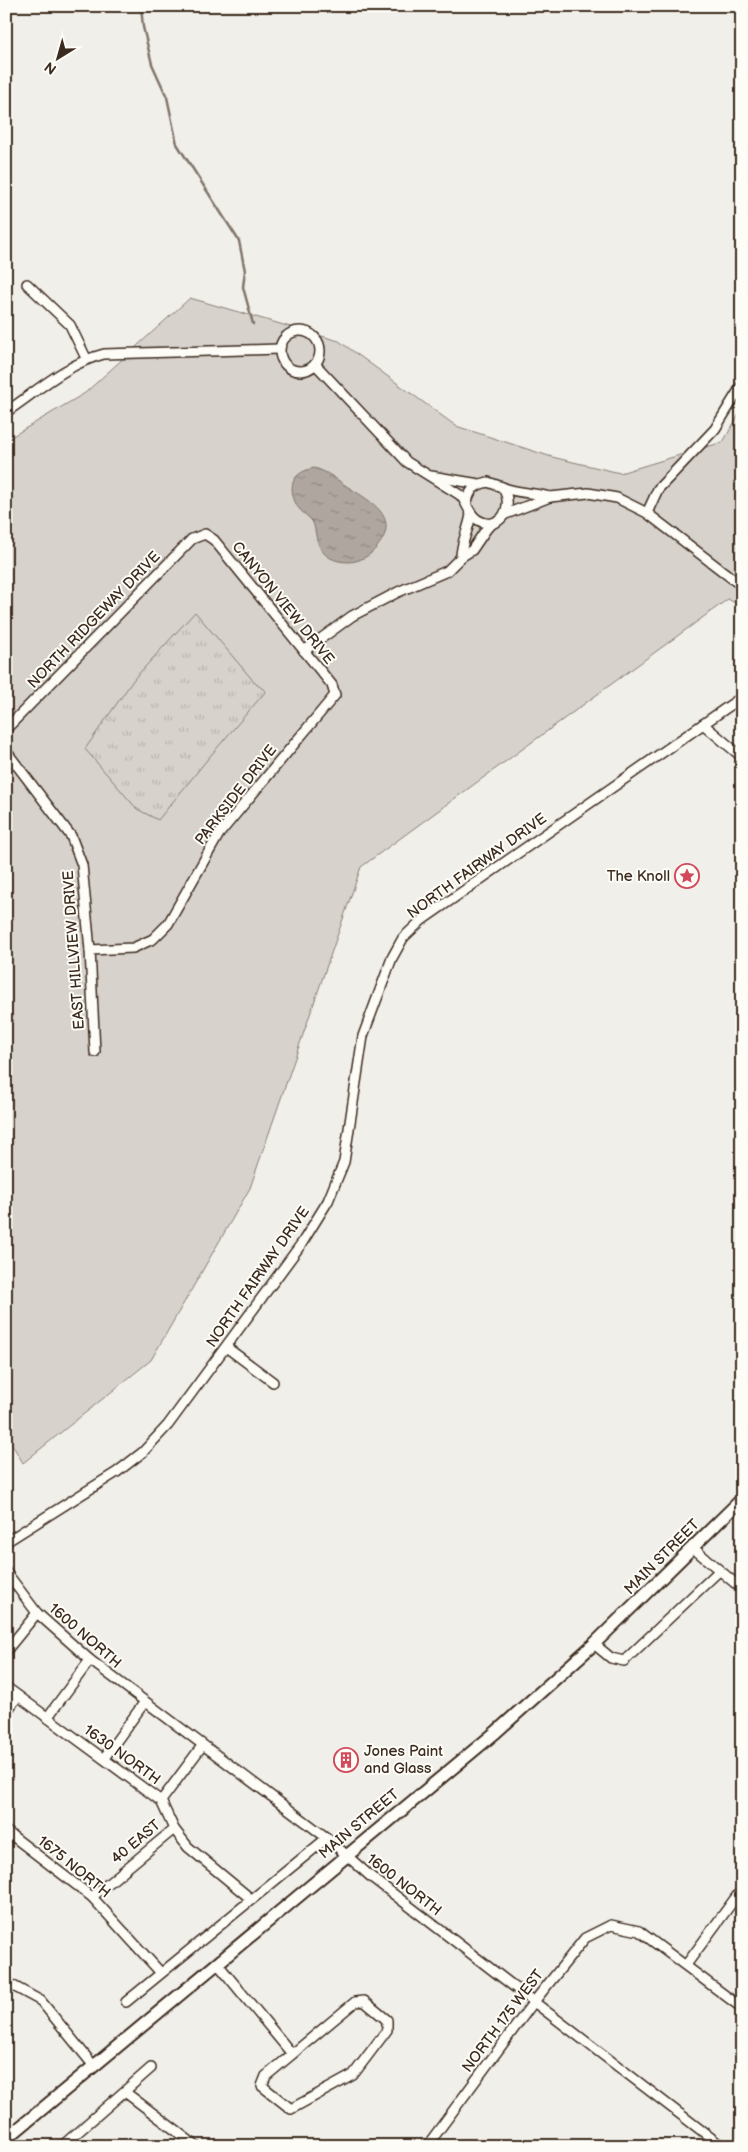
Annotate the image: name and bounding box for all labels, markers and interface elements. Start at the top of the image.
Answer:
north arrow [32,32,82,82]
text: N [41,58,60,78]
street label: CANYON VIEW DRIVE [228,538,338,668]
street label: NORTH RIDGEWAY DRIVE [24,547,165,692]
street label: PARKSIDE DRIVE [191,741,281,849]
street label: NORTH FAIRWAY DRIVE [404,809,550,923]
place icon: The Knoll [674,863,700,889]
place label: The Knoll [607,867,670,886]
street label: EAST HILLVIEW DRIVE [59,870,89,1030]
street label: NORTH FAIRWAY DRIVE [202,1203,314,1351]
street label: MAIN STREET [620,1515,704,1599]
street label: 1600 NORTH [45,1599,125,1673]
street label: 1630 NORTH [80,1721,164,1789]
place label: Jones Paint and Glass [364,1742,443,1778]
building icon: Jones Paint and Glass [333,1747,359,1773]
street label: MAIN STREET [315,1785,403,1863]
street label: 40 EAST [107,1816,165,1868]
street label: 1675 NORTH [34,1832,114,1902]
street label: 1600 NORTH [363,1850,445,1920]
street label: NORTH 175 WEST [458,1966,548,2076]

